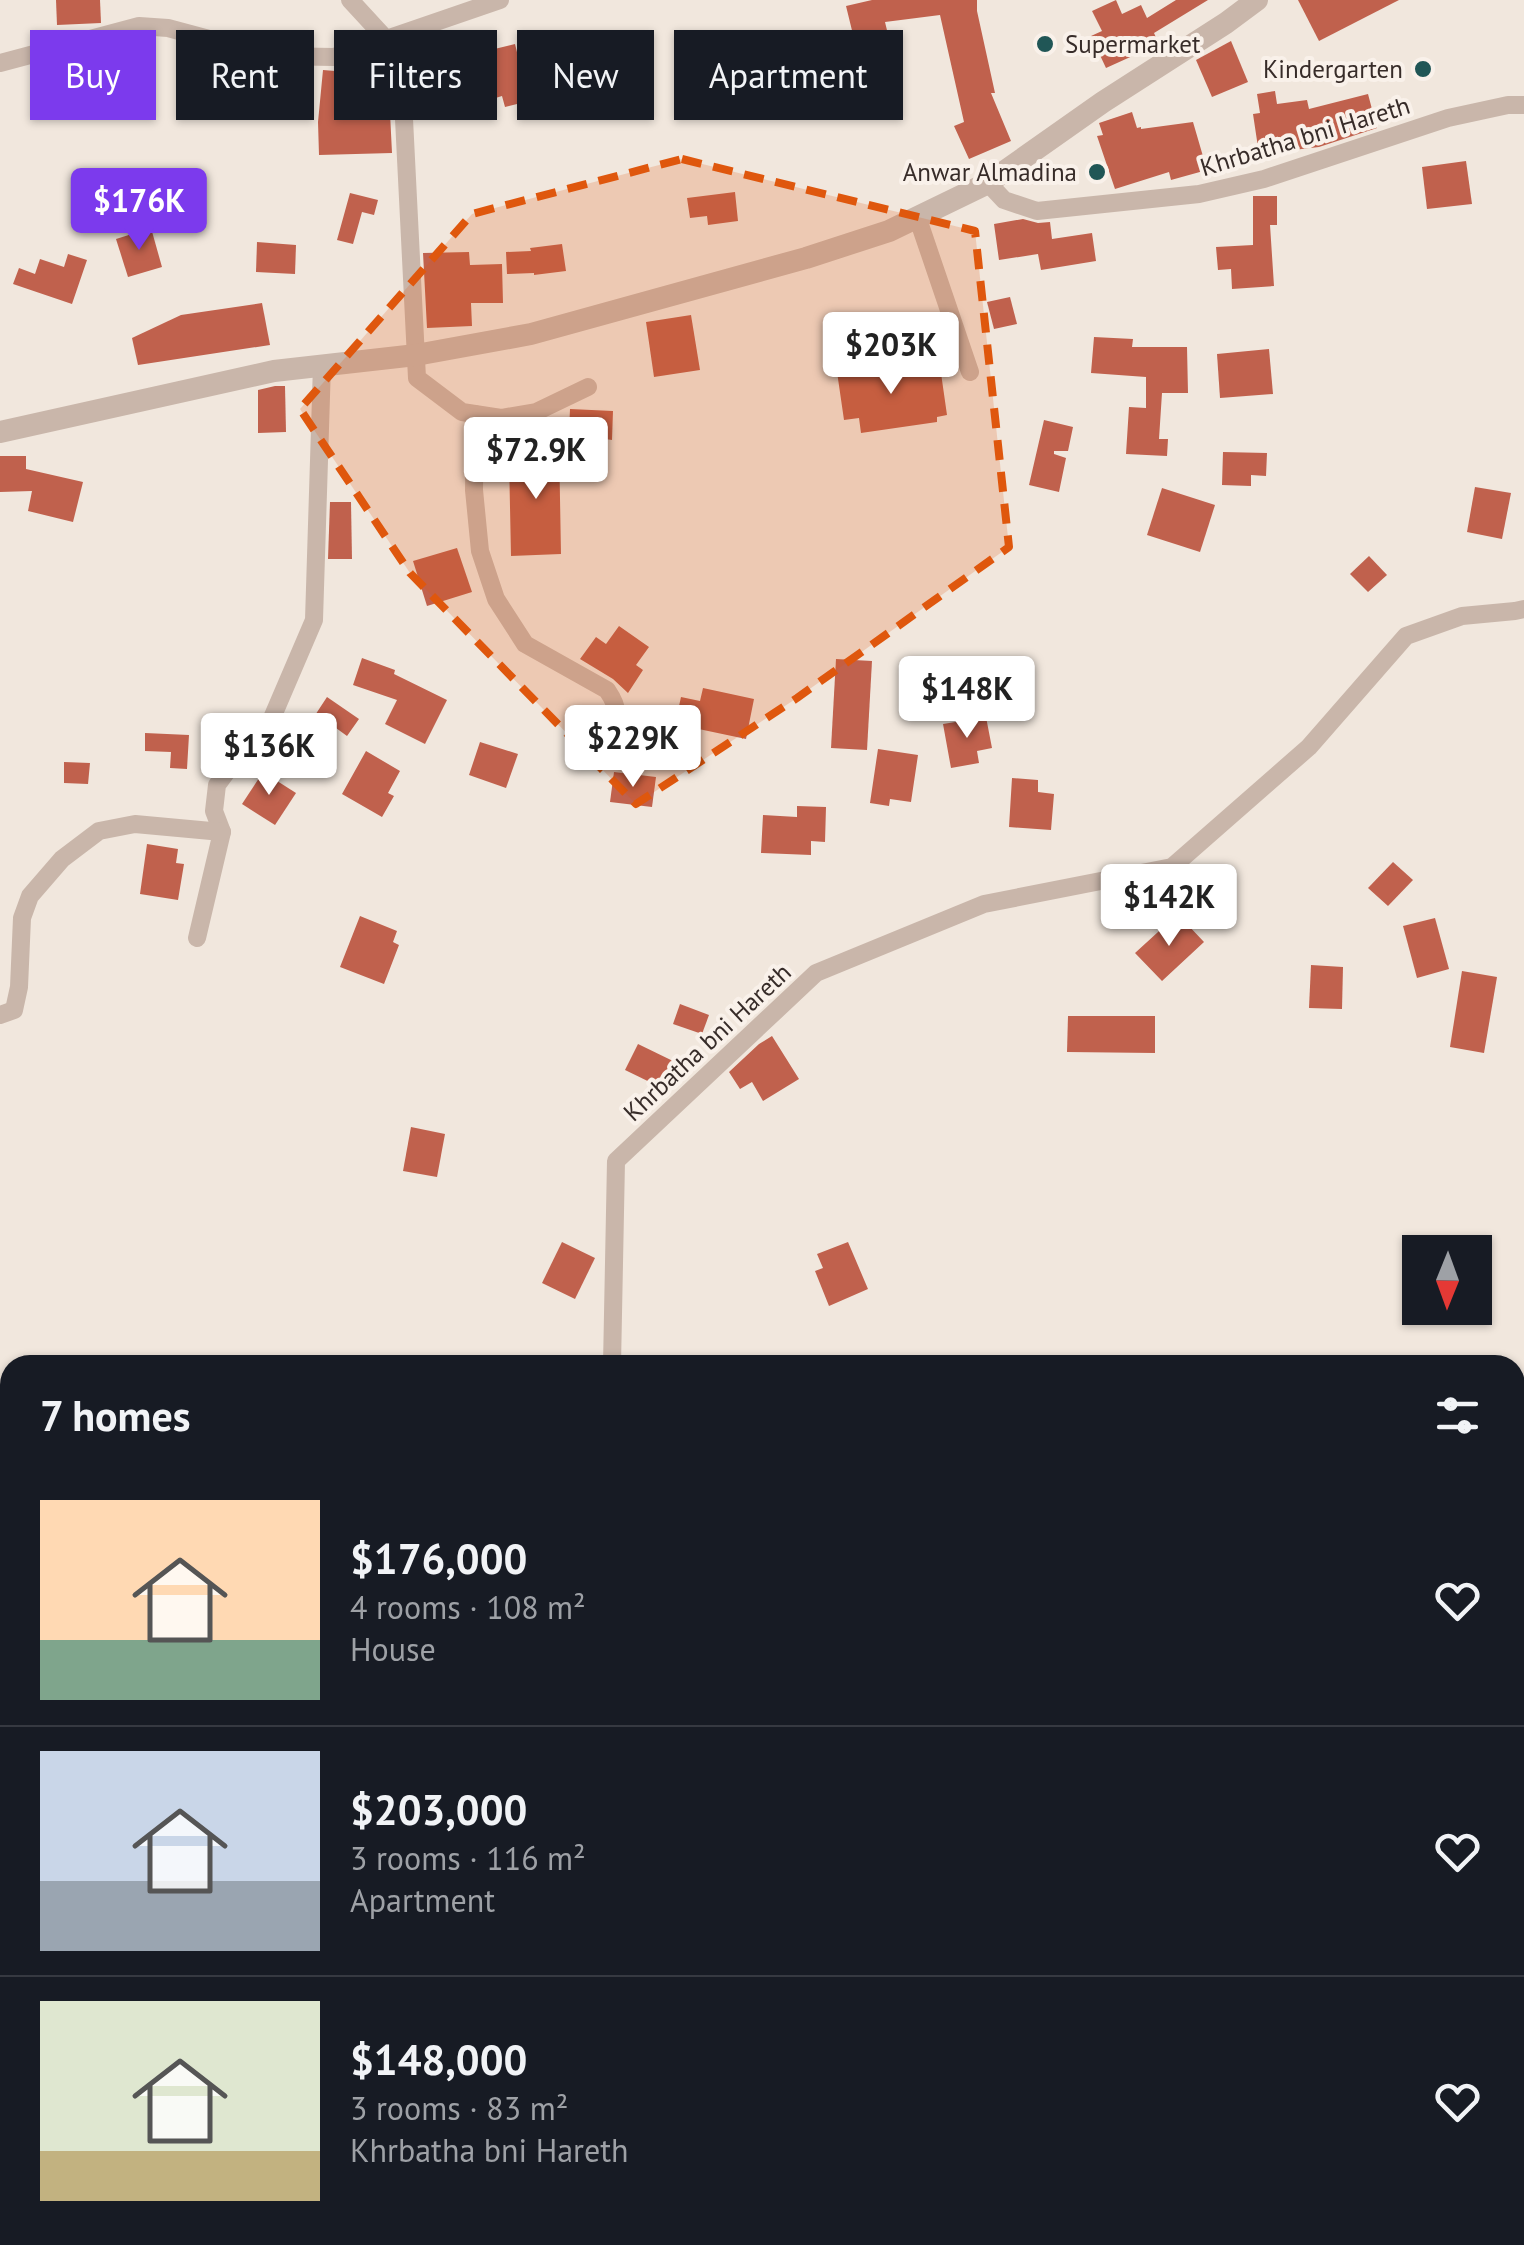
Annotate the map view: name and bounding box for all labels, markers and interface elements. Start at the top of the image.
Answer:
place label: Supermarket [1065,28,1201,60]
chip: Buy [30,30,156,120]
chip: Rent [176,30,314,120]
chip: Filters [334,30,497,120]
chip: New [517,30,654,120]
chip: Apartment [674,30,903,120]
marker: Supermarket [1034,33,1056,55]
place label: Kindergarten [1263,53,1403,85]
marker: Kindergarten [1412,58,1434,80]
street label: Khrbatha bni Hareth [1196,89,1414,183]
place label: Anwar Almadina [903,156,1077,188]
marker: Anwar Almadina [1086,161,1108,183]
pin: $176K [69,168,209,253]
text: $176K [93,179,185,221]
pin: $203K [821,312,961,397]
text: $203K [845,323,937,365]
pin: $72.9K [455,417,617,502]
text: $72.9K [486,428,586,470]
pin: $148K [897,656,1037,741]
text: $148K [921,667,1013,709]
pin: $229K [563,705,703,790]
pin: $136K [199,713,339,798]
text: $229K [587,716,679,758]
text: $136K [223,724,315,766]
pin: $142K [1099,864,1239,949]
text: $142K [1123,875,1215,917]
street label: Khrbatha bni Hareth [616,956,798,1128]
north arrow [1402,1235,1492,1325]
map controls [1402,1235,1492,1325]
text: 7 homes [40,1388,191,1443]
icon: filters [1430,1388,1485,1443]
text: $176,000 [350,1531,527,1586]
icon: home [120,1540,240,1660]
icon: heart [1430,1573,1485,1628]
text: 4 rooms · 108 m² [350,1586,586,1628]
text: House [350,1628,436,1670]
text: $203,000 [350,1782,527,1837]
icon: home [120,1791,240,1911]
icon: heart [1430,1824,1485,1879]
text: 3 rooms · 116 m² [350,1837,586,1879]
text: Apartment [350,1879,495,1921]
text: $148,000 [350,2032,527,2087]
icon: home [120,2041,240,2161]
icon: heart [1430,2074,1485,2129]
text: 3 rooms · 83 m² [350,2087,568,2129]
text: Khrbatha bni Hareth [350,2129,629,2171]

